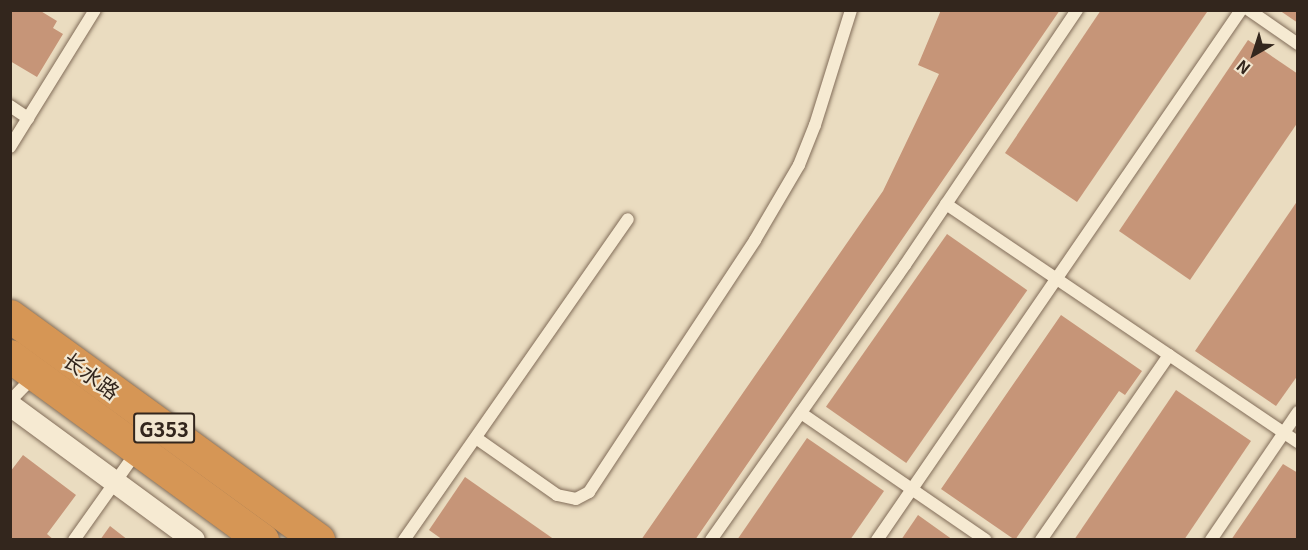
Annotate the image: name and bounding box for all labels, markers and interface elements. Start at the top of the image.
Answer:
north arrow [1224,24,1284,84]
text: N [1230,55,1255,81]
street label: 长水路 [59,346,125,404]
road number: G353 [132,411,195,445]

